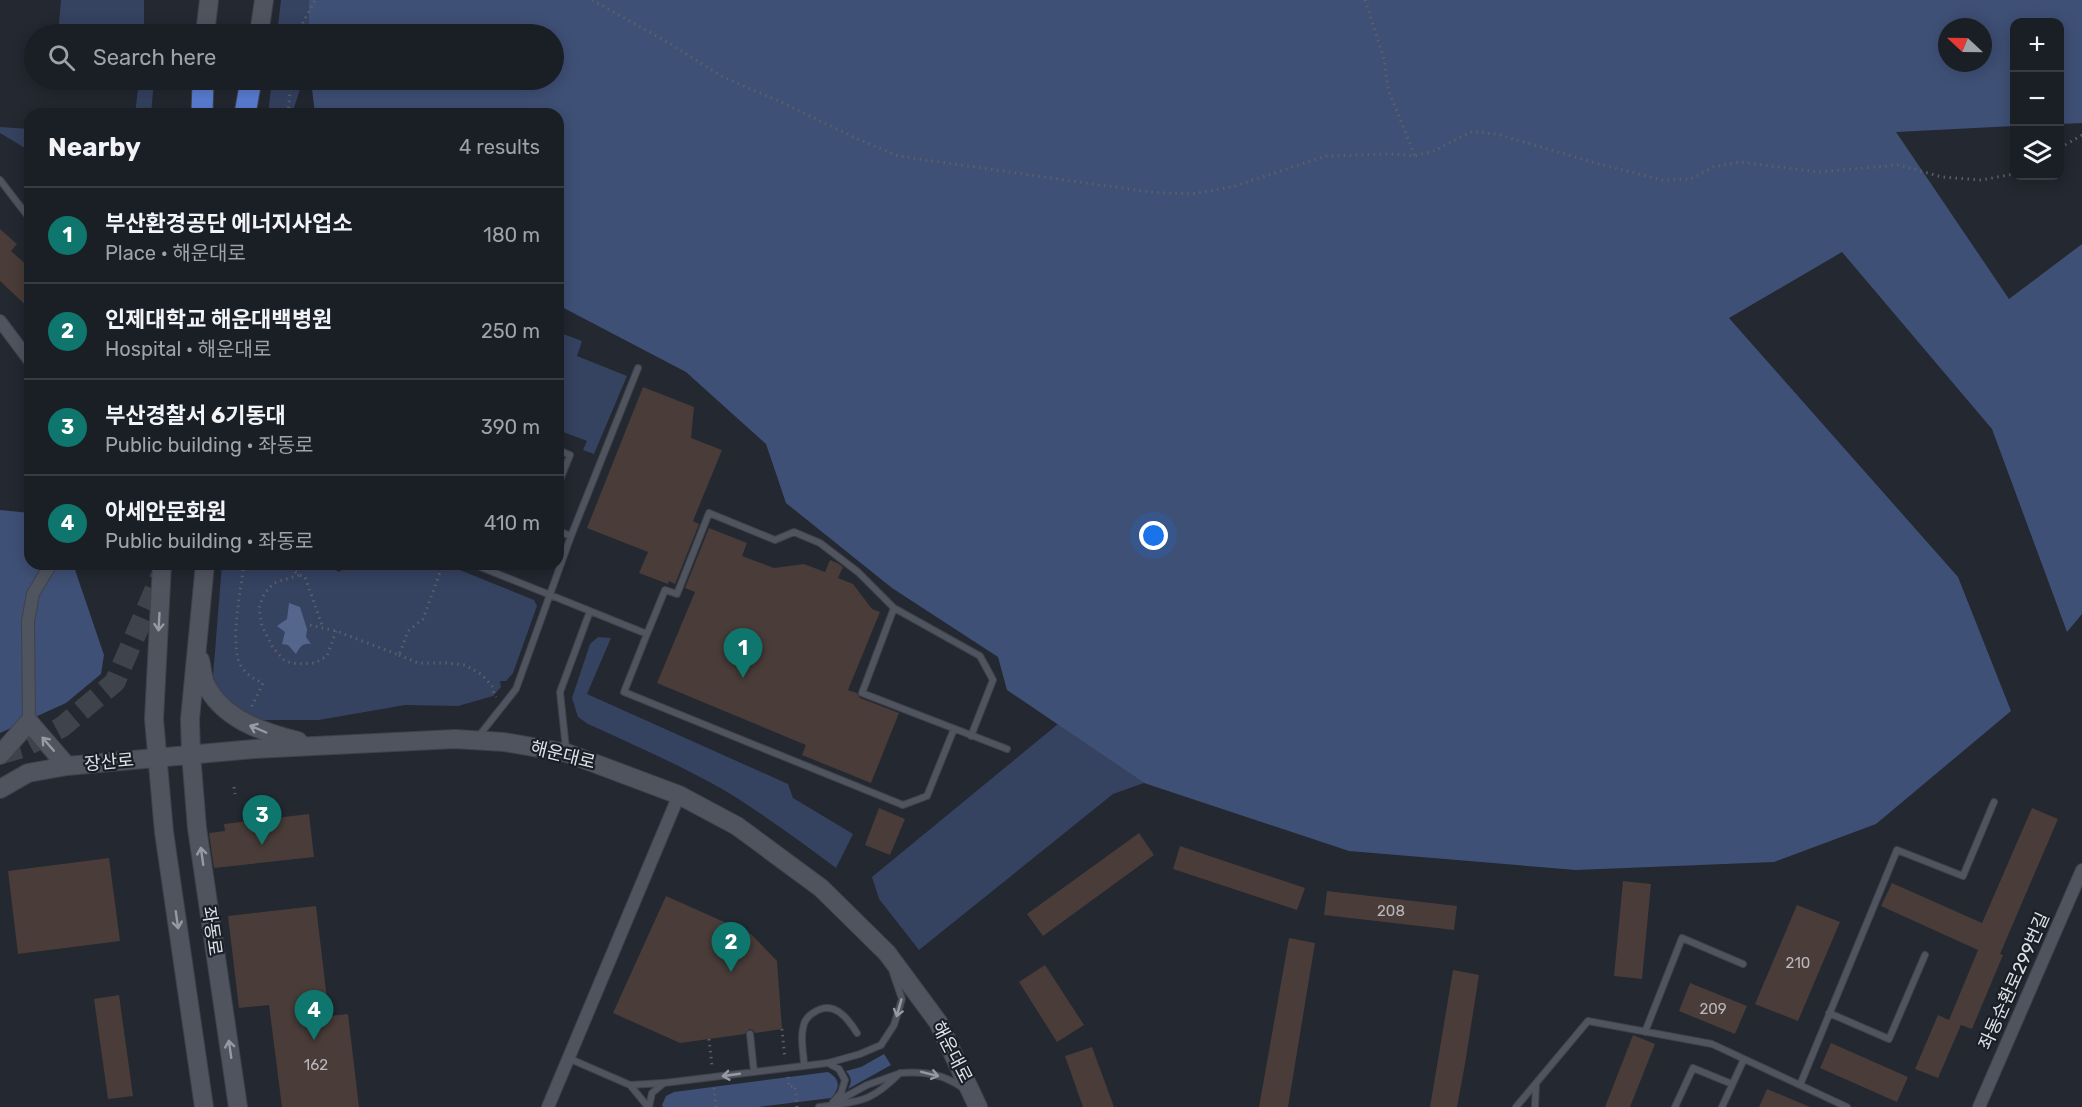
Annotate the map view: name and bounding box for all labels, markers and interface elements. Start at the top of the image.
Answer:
north arrow [1938,18,1992,72]
map controls [2010,18,2064,180]
button: + [2010,18,2064,72]
search box [24,24,564,90]
icon: search [45,41,78,74]
text: Search here [93,44,216,71]
button: − [2010,72,2064,126]
button: layers [2010,126,2064,180]
text: Nearby [48,132,141,163]
text: 4 results [459,135,540,159]
text: 부산환경공단 에너지사업소 [105,210,353,237]
text: 1 [63,223,72,247]
text: 180 m [483,223,540,247]
text: Place · 해운대로 [105,241,246,265]
text: 인제대학교 해운대백병원 [105,306,332,333]
text: 2 [61,319,74,343]
text: 250 m [481,319,540,343]
text: Hospital · 해운대로 [105,337,271,361]
text: 부산경찰서 6기동대 [105,402,286,429]
text: 3 [61,415,74,439]
text: 390 m [481,415,540,439]
text: Public building · 좌동로 [105,433,313,457]
text: 아세안문화원 [105,498,226,525]
text: 4 [61,511,74,535]
text: 410 m [484,511,540,535]
your location [1139,521,1168,550]
text: Public building · 좌동로 [105,529,313,553]
one-way arrow [153,612,164,632]
pin: 1 [724,628,762,678]
one-way arrow [250,723,268,734]
street label: 해운대로 [528,736,598,774]
one-way arrow [41,737,55,752]
street label: 장산로 [83,749,135,775]
pin: 3 [242,796,282,845]
one-way arrow [196,847,207,867]
house number: 208 [1377,902,1405,920]
street label: 좌동로 [198,905,226,957]
one-way arrow [171,909,182,929]
street label: 좌동순환로299번길 [1974,909,2054,1053]
pin: 2 [712,922,750,972]
house number: 210 [1786,954,1810,972]
pin: 4 [294,990,334,1040]
one-way arrow [893,998,904,1017]
house number: 209 [1699,1000,1727,1018]
street label: 해운대로 [927,1017,977,1087]
one-way arrow [224,1040,235,1060]
house number: 162 [304,1056,328,1074]
one-way arrow [920,1068,939,1080]
one-way arrow [722,1070,742,1081]

